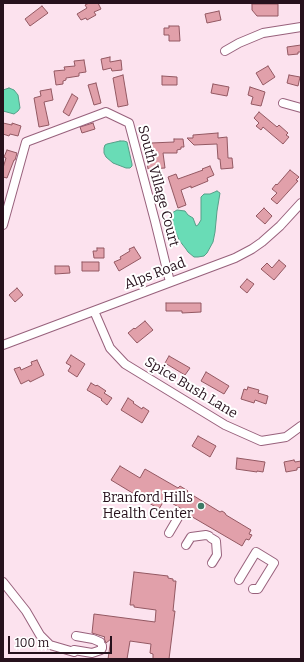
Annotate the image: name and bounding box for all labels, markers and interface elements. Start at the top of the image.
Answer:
street label: South Village Court [134,124,182,248]
street label: Alps Road [122,255,188,293]
street label: Spice Bush Lane [142,354,240,422]
place label: Branford Hills Health Center [102,490,193,522]
marker: Branford Hills Health Center [196,501,206,511]
scale bar [10,628,114,654]
text: 100 m [15,636,49,650]

